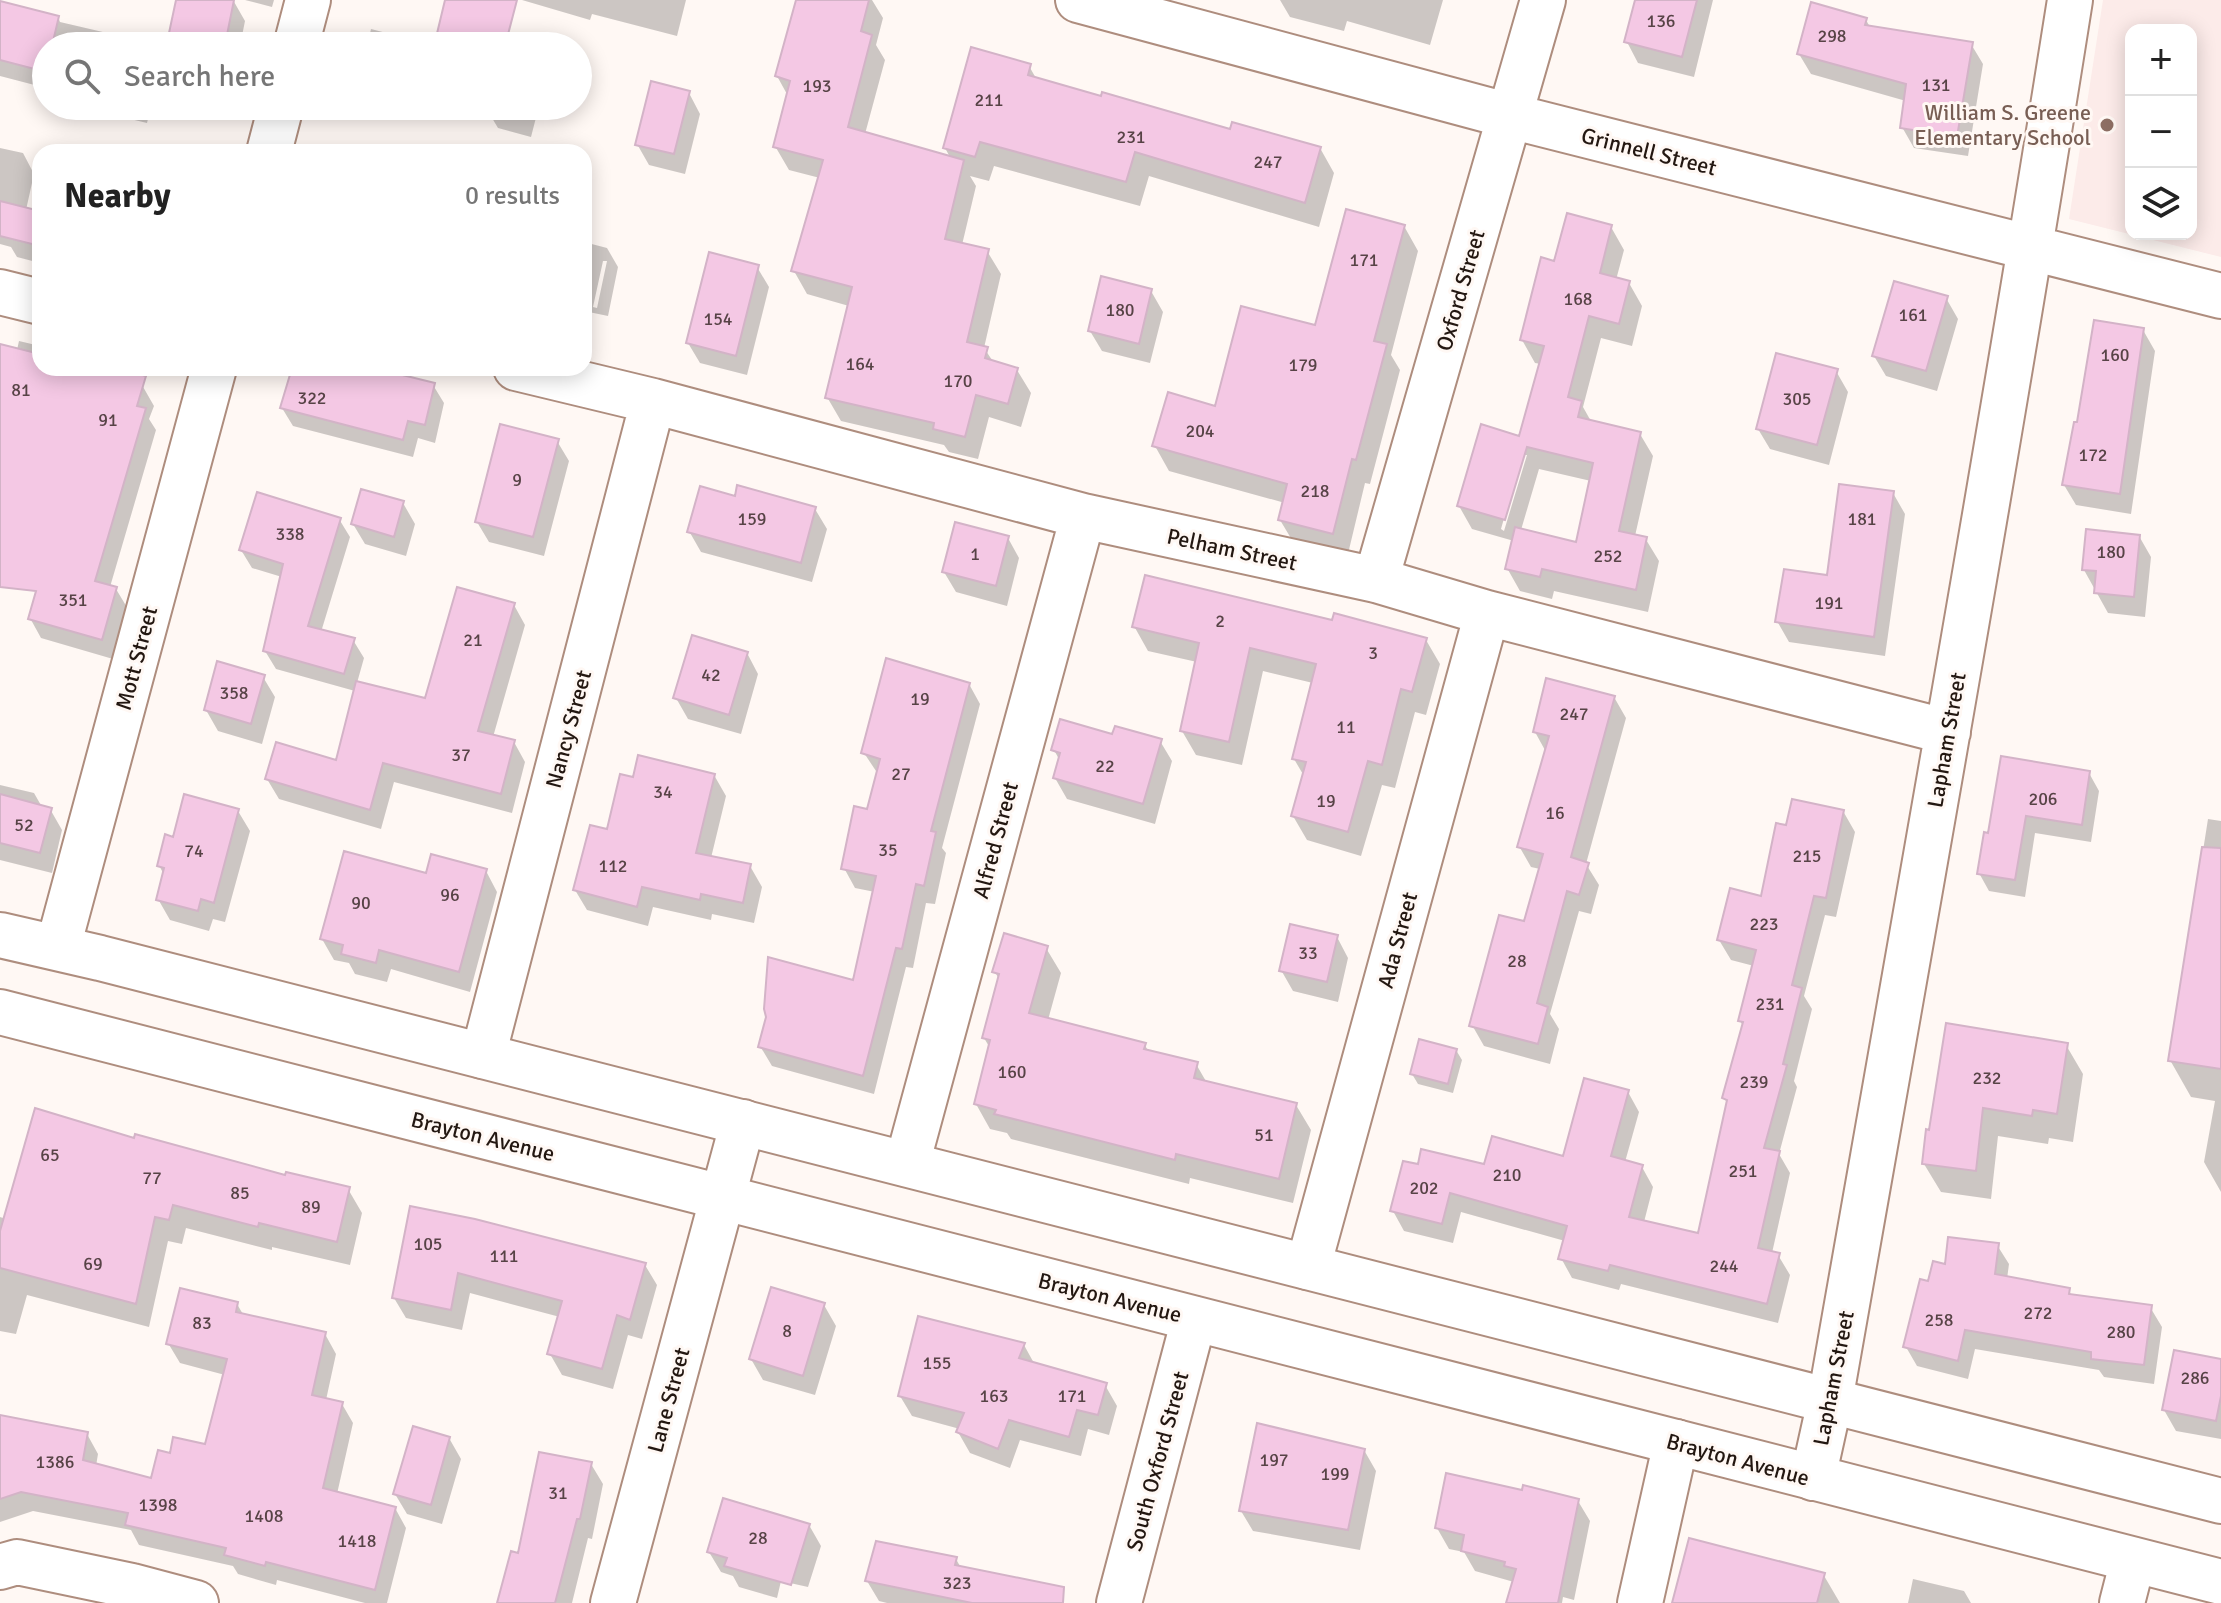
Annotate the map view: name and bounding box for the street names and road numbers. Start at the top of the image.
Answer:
street label: Grinnell Street [1578,122,1720,181]
street label: Oxford Street [1430,226,1491,354]
street label: Pelham Street [1164,523,1300,576]
street label: Mott Street [110,603,163,713]
street label: Nancy Street [540,667,597,791]
street label: Lapham Street [1921,670,1972,810]
street label: Alfred Street [967,778,1024,901]
street label: Ada Street [1372,889,1423,991]
street label: Brayton Avenue [408,1106,557,1167]
street label: Brayton Avenue [1035,1267,1184,1328]
street label: Lapham Street [1807,1308,1860,1448]
street label: Lane Street [642,1344,696,1456]
street label: South Oxford Street [1120,1368,1195,1554]
street label: Brayton Avenue [1663,1427,1812,1492]

